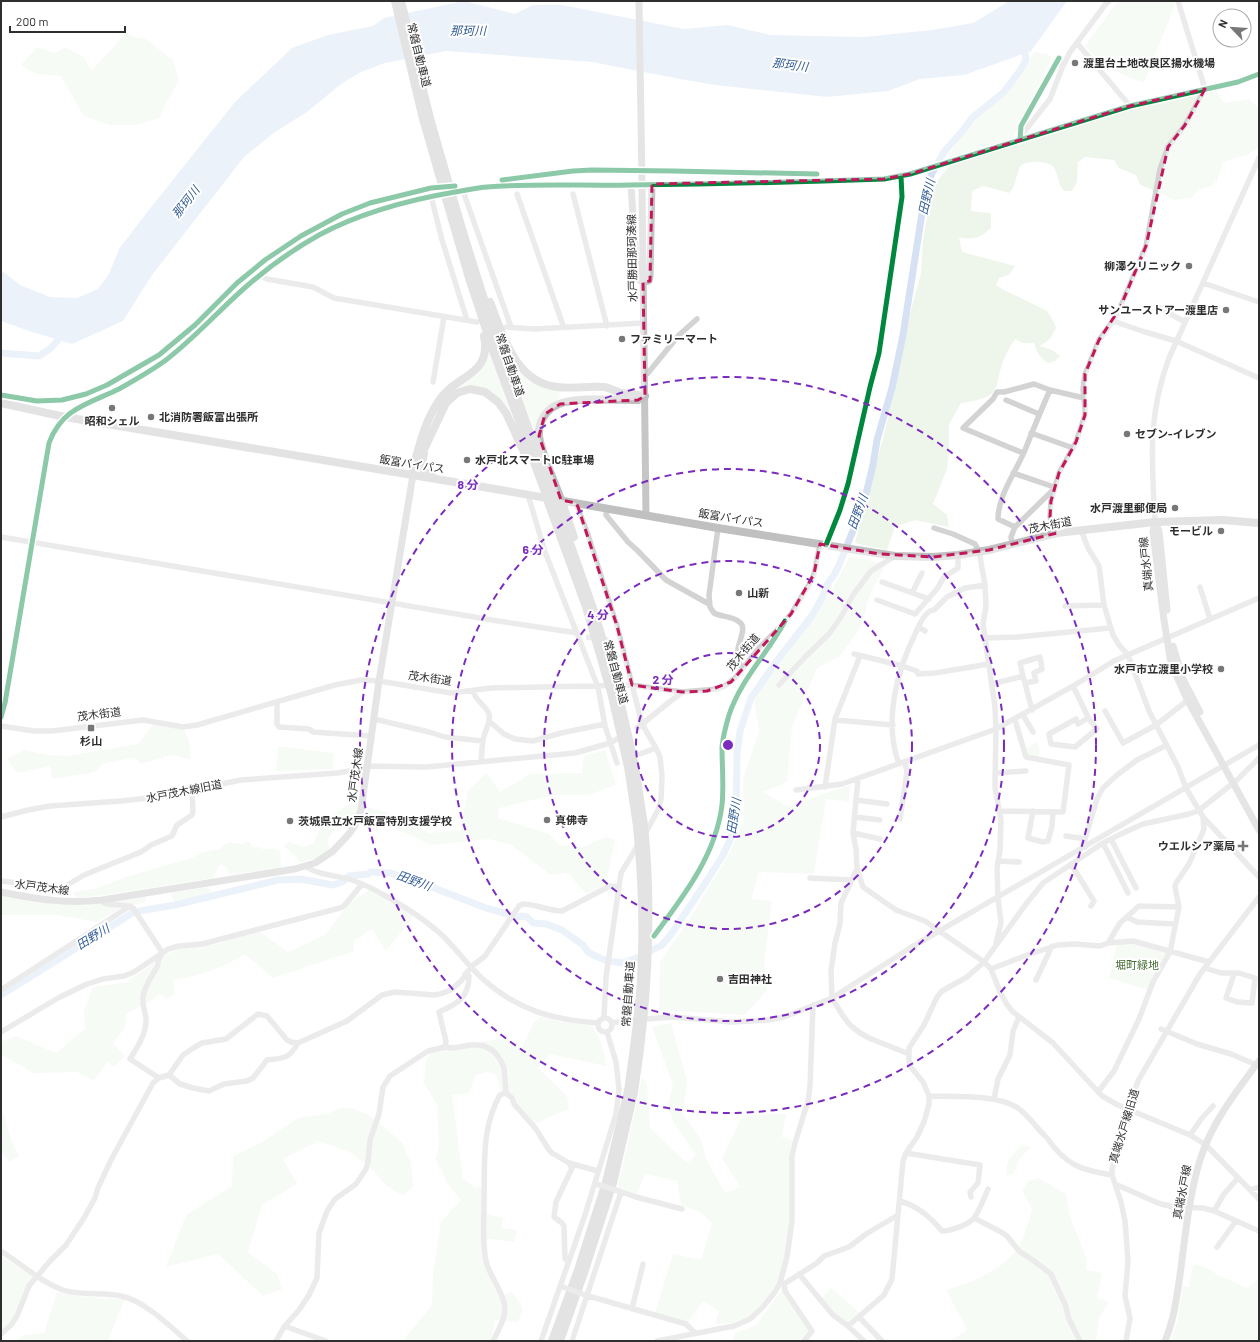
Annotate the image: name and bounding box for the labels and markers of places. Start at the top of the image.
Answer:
place label: 渡里台土地改良区揚水機場 [1083,56,1215,69]
marker: 渡里台土地改良区揚水機場 [1070,58,1080,68]
place label: 柳澤クリニック [1104,259,1181,272]
marker: 柳澤クリニック [1184,261,1194,271]
place label: サンユーストアー渡里店 [1098,303,1218,316]
marker: サンユーストアー渡里店 [1221,305,1231,315]
place label: ファミリーマート [630,332,718,345]
marker: ファミリーマート [617,334,627,344]
marker: 昭和シェル [107,403,117,413]
place label: 北消防署飯富出張所 [159,410,258,423]
marker: 北消防署飯富出張所 [146,412,156,422]
place label: 昭和シェル [85,414,140,427]
place label: セブン-イレブン [1135,427,1217,440]
marker: セブン-イレブン [1122,429,1132,439]
place label: 水戸北スマートIC駐車場 [475,453,594,466]
marker: 水戸北スマートIC駐車場 [462,455,472,465]
place label: 水戸渡里郵便局 [1090,501,1167,514]
marker: 水戸渡里郵便局 [1170,503,1180,513]
place label: モービル [1169,524,1213,537]
marker: モービル [1216,526,1226,536]
place label: 山新 [747,586,769,599]
marker: 山新 [734,588,744,598]
place label: 水戸市立渡里小学校 [1114,662,1213,675]
marker: 水戸市立渡里小学校 [1216,664,1226,674]
marker: 杉山 [86,723,96,733]
place label: 杉山 [80,734,102,747]
centre of rings [721,738,735,752]
place label: 真佛寺 [555,813,588,826]
place label: 茨城県立水戸飯富特別支援学校 [298,814,452,827]
marker: 真佛寺 [542,815,552,825]
marker: 茨城県立水戸飯富特別支援学校 [285,816,295,826]
place label: ウエルシア薬局 [1158,839,1235,852]
marker: ウエルシア薬局 [1238,841,1248,851]
place label: 吉田神社 [728,972,772,985]
marker: 吉田神社 [715,974,725,984]

